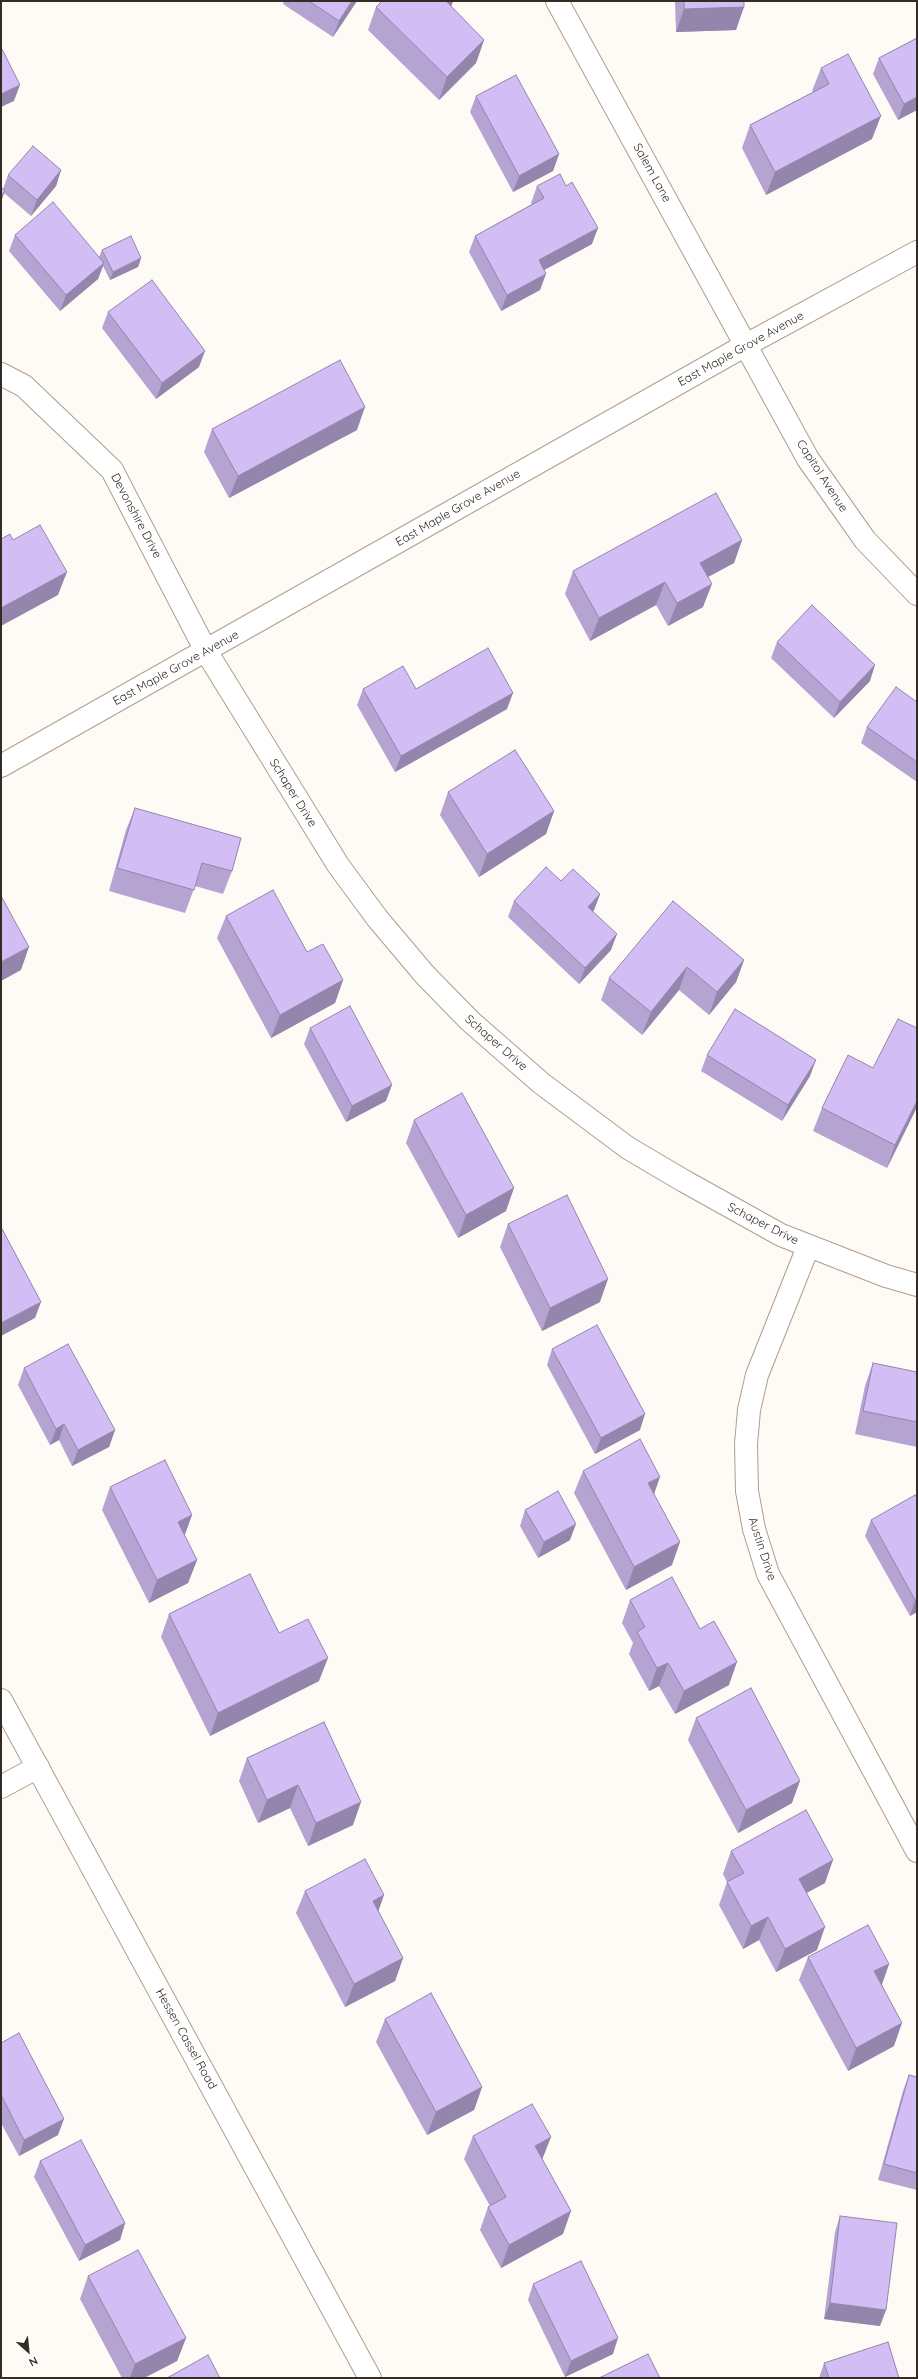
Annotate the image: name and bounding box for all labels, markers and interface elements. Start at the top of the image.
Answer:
street label: Salem Lane [630,141,674,205]
street label: East Maple Grove Avenue [676,308,806,390]
street label: Capitol Avenue [793,437,851,515]
street label: East Maple Grove Avenue [393,466,523,550]
street label: Devonshire Drive [108,471,164,561]
street label: East Maple Grove Avenue [111,627,241,709]
street label: Schaper Drive [266,756,320,830]
street label: Schaper Drive [462,1012,530,1074]
street label: Schaper Drive [725,1200,801,1248]
street label: Austin Drive [745,1515,779,1583]
street label: Hessen Cassel Road [152,1986,220,2092]
north arrow [8,2331,48,2371]
text: N [27,2354,40,2370]

